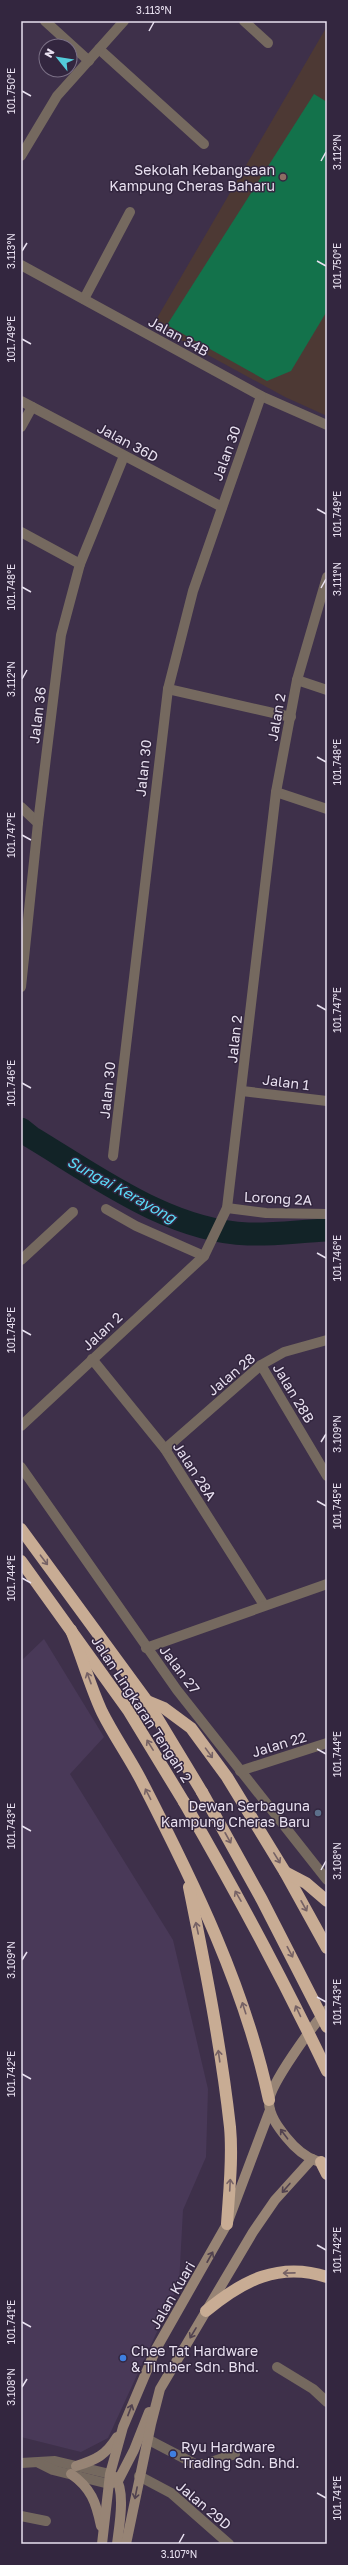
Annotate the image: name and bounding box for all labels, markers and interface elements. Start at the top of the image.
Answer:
text: 3.113°N [136,4,172,16]
north arrow [38,38,78,78]
text: N [41,46,57,60]
text: 101.750°E [5,68,17,114]
text: 3.112°N [331,134,343,170]
place label: Sekolah Kebangsaan Kampung Cheras Baharu [109,161,275,194]
marker: Sekolah Kebangsaan Kampung Cheras Baharu [278,172,288,182]
text: 3.113°N [5,233,17,269]
text: 101.750°E [331,243,343,289]
street label: Jalan 34B [146,312,212,360]
text: 101.749°E [5,316,17,362]
street label: Jalan 36D [95,419,161,465]
street label: Jalan 30 [208,423,244,483]
text: 101.749°E [331,491,343,537]
text: 3.111°N [331,562,343,596]
text: 101.748°E [5,564,17,610]
text: 3.112°N [5,661,17,697]
street label: Jalan 36 [25,686,49,744]
street label: Jalan 2 [263,692,289,742]
street label: Jalan 30 [132,739,154,797]
text: 101.748°E [331,739,343,785]
text: 101.747°E [5,812,17,858]
text: 101.747°E [331,987,343,1033]
street label: Jalan 2 [223,1014,245,1064]
text: 101.746°E [5,1060,17,1106]
street label: Jalan 30 [96,1061,118,1119]
street label: Jalan 1 [262,1071,311,1093]
water label: Sungai Kerayong [64,1152,181,1228]
street label: Lorong 2A [244,1188,313,1208]
text: 101.746°E [331,1235,343,1281]
text: 101.745°E [5,1307,17,1353]
street label: Jalan 2 [79,1308,125,1354]
street label: Jalan 28 [204,1349,258,1399]
street label: Jalan 28B [270,1360,318,1426]
text: 3.109°N [331,1415,343,1453]
street label: Jalan 28A [170,1439,220,1504]
text: 101.745°E [331,1483,343,1529]
text: 101.744°E [5,1555,17,1601]
one-way arrow [40,1555,48,1566]
street label: Jalan Lingkaran Tengah 2 [88,1633,196,1785]
street label: Jalan 27 [156,1642,204,1696]
one-way arrow [85,1672,93,1684]
street label: Jalan 22 [250,1728,308,1760]
text: 101.744°E [331,1731,343,1777]
one-way arrow [145,1739,154,1750]
one-way arrow [205,1747,213,1758]
one-way arrow [144,1788,151,1800]
place label: Dewan Serbaguna Kampung Cheras Baru [161,1797,310,1830]
text: 101.743°E [5,1803,17,1849]
marker: Dewan Serbaguna Kampung Cheras Baru [313,1808,323,1818]
one-way arrow [224,1832,232,1844]
text: 3.108°N [331,1842,343,1880]
one-way arrow [273,1852,281,1863]
one-way arrow [233,1890,241,1902]
one-way arrow [301,1900,308,1912]
one-way arrow [193,1922,201,1935]
text: 3.109°N [5,1941,17,1979]
one-way arrow [287,1946,294,1958]
text: 101.743°E [331,1979,343,2025]
one-way arrow [240,2002,247,2015]
one-way arrow [294,2005,301,2017]
one-way arrow [215,2050,223,2063]
text: 101.742°E [5,2051,17,2097]
one-way arrow [280,2129,288,2140]
one-way arrow [226,2179,233,2192]
one-way arrow [282,2183,291,2193]
text: 101.742°E [331,2227,343,2273]
one-way arrow [206,2251,214,2263]
street label: Jalan Kuari [146,2258,198,2332]
one-way arrow [283,2269,296,2277]
text: 101.741°E [5,2300,17,2344]
one-way arrow [189,2327,197,2339]
place label: Chee Tat Hardware & Timber Sdn. Bhd. [131,2342,259,2375]
marker: Chee Tat Hardware & Timber Sdn. Bhd. [118,2353,128,2363]
text: 3.108°N [5,2368,17,2406]
one-way arrow [126,2404,134,2416]
place label: Ryu Hardware Trading Sdn. Bhd. [181,2438,299,2471]
marker: Ryu Hardware Trading Sdn. Bhd. [168,2449,178,2459]
text: 101.741°E [331,2476,343,2520]
street label: Jalan 29D [173,2477,235,2533]
one-way arrow [132,2486,140,2499]
text: 3.107°N [161,2548,197,2560]

